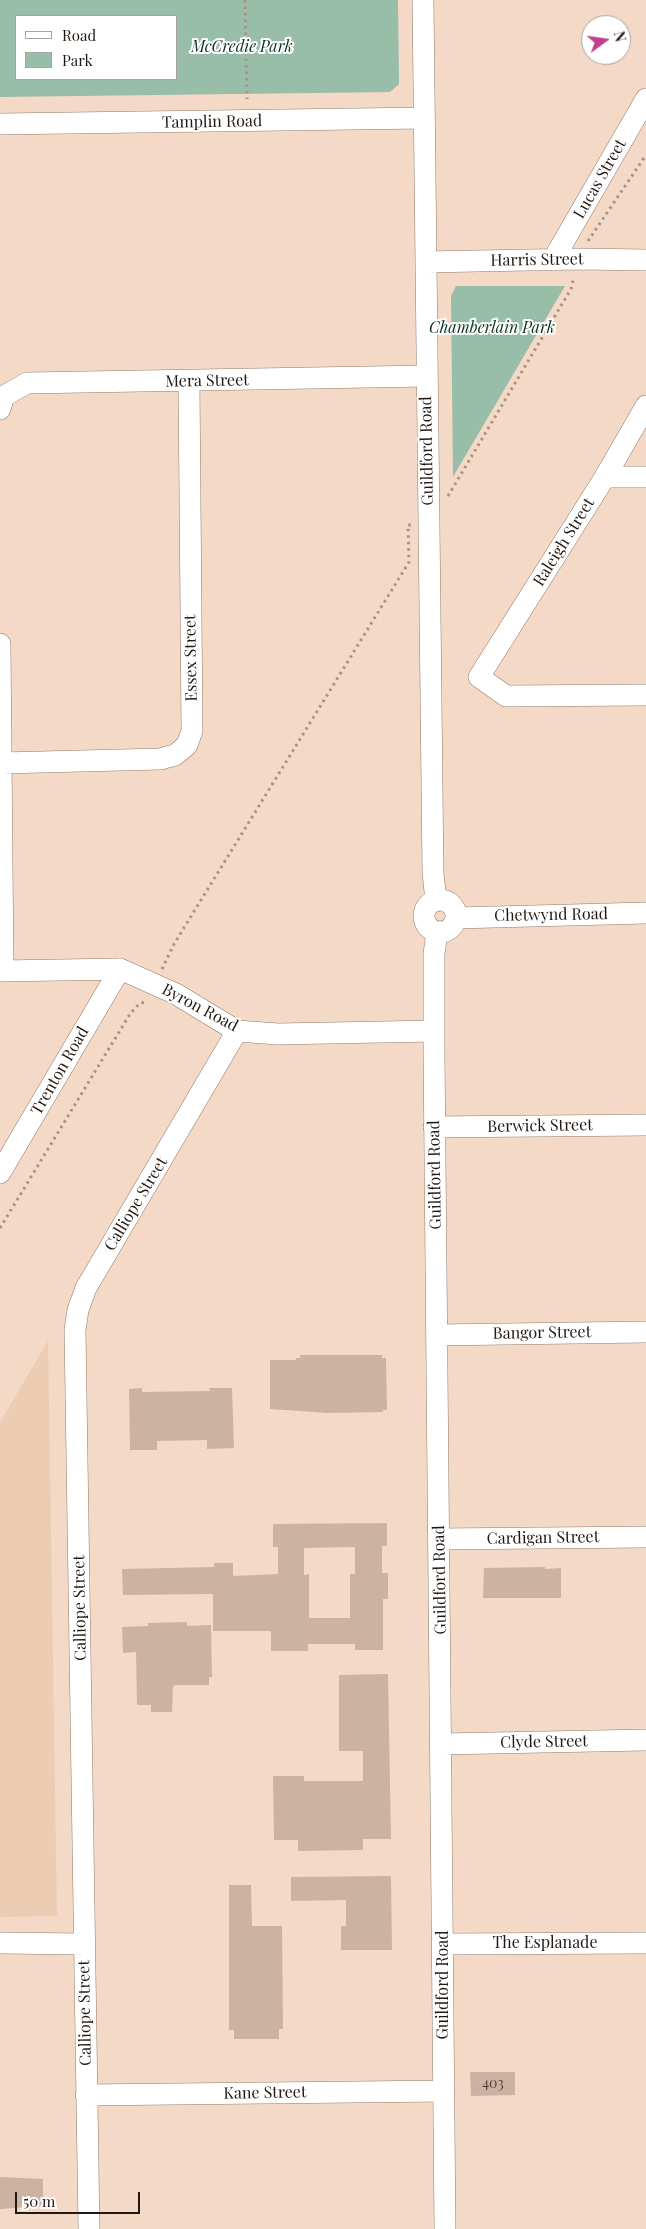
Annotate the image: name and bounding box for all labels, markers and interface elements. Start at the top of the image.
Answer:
legend [15,15,178,80]
north arrow [581,15,631,65]
text: Road [62,25,96,45]
text: N [610,29,631,44]
park label: McCredie Park [191,37,293,57]
text: Park [62,50,93,70]
street label: Tamplin Road [162,112,262,132]
street label: Lucas Street [570,136,630,222]
street label: Harris Street [490,250,584,270]
park label: Chamberlain Park [429,318,555,338]
street label: Mera Street [165,371,249,391]
street label: Guildford Road [416,396,438,506]
street label: Raleigh Street [529,494,599,590]
street label: Essex Street [181,614,201,702]
street label: Chetwynd Road [494,904,608,926]
street label: Byron Road [159,980,241,1036]
street label: Trenton Road [27,1023,93,1119]
street label: Berwick Street [487,1115,593,1137]
street label: Guildford Road [424,1120,446,1230]
street label: Calliope Street [100,1154,172,1254]
street label: Bangor Street [493,1323,591,1343]
street label: Guildford Road [429,1525,451,1635]
street label: Cardigan Street [487,1527,599,1549]
street label: Calliope Street [69,1555,91,1661]
street label: Clyde Street [500,1732,588,1752]
street label: Guildford Road [433,1930,453,2040]
street label: The Esplanade [493,1933,597,1953]
street label: Calliope Street [74,1960,96,2066]
house number: 403 [482,2076,504,2092]
street label: Kane Street [223,2083,307,2103]
scale bar [18,2182,142,2214]
text: 50 m [23,2191,55,2211]

